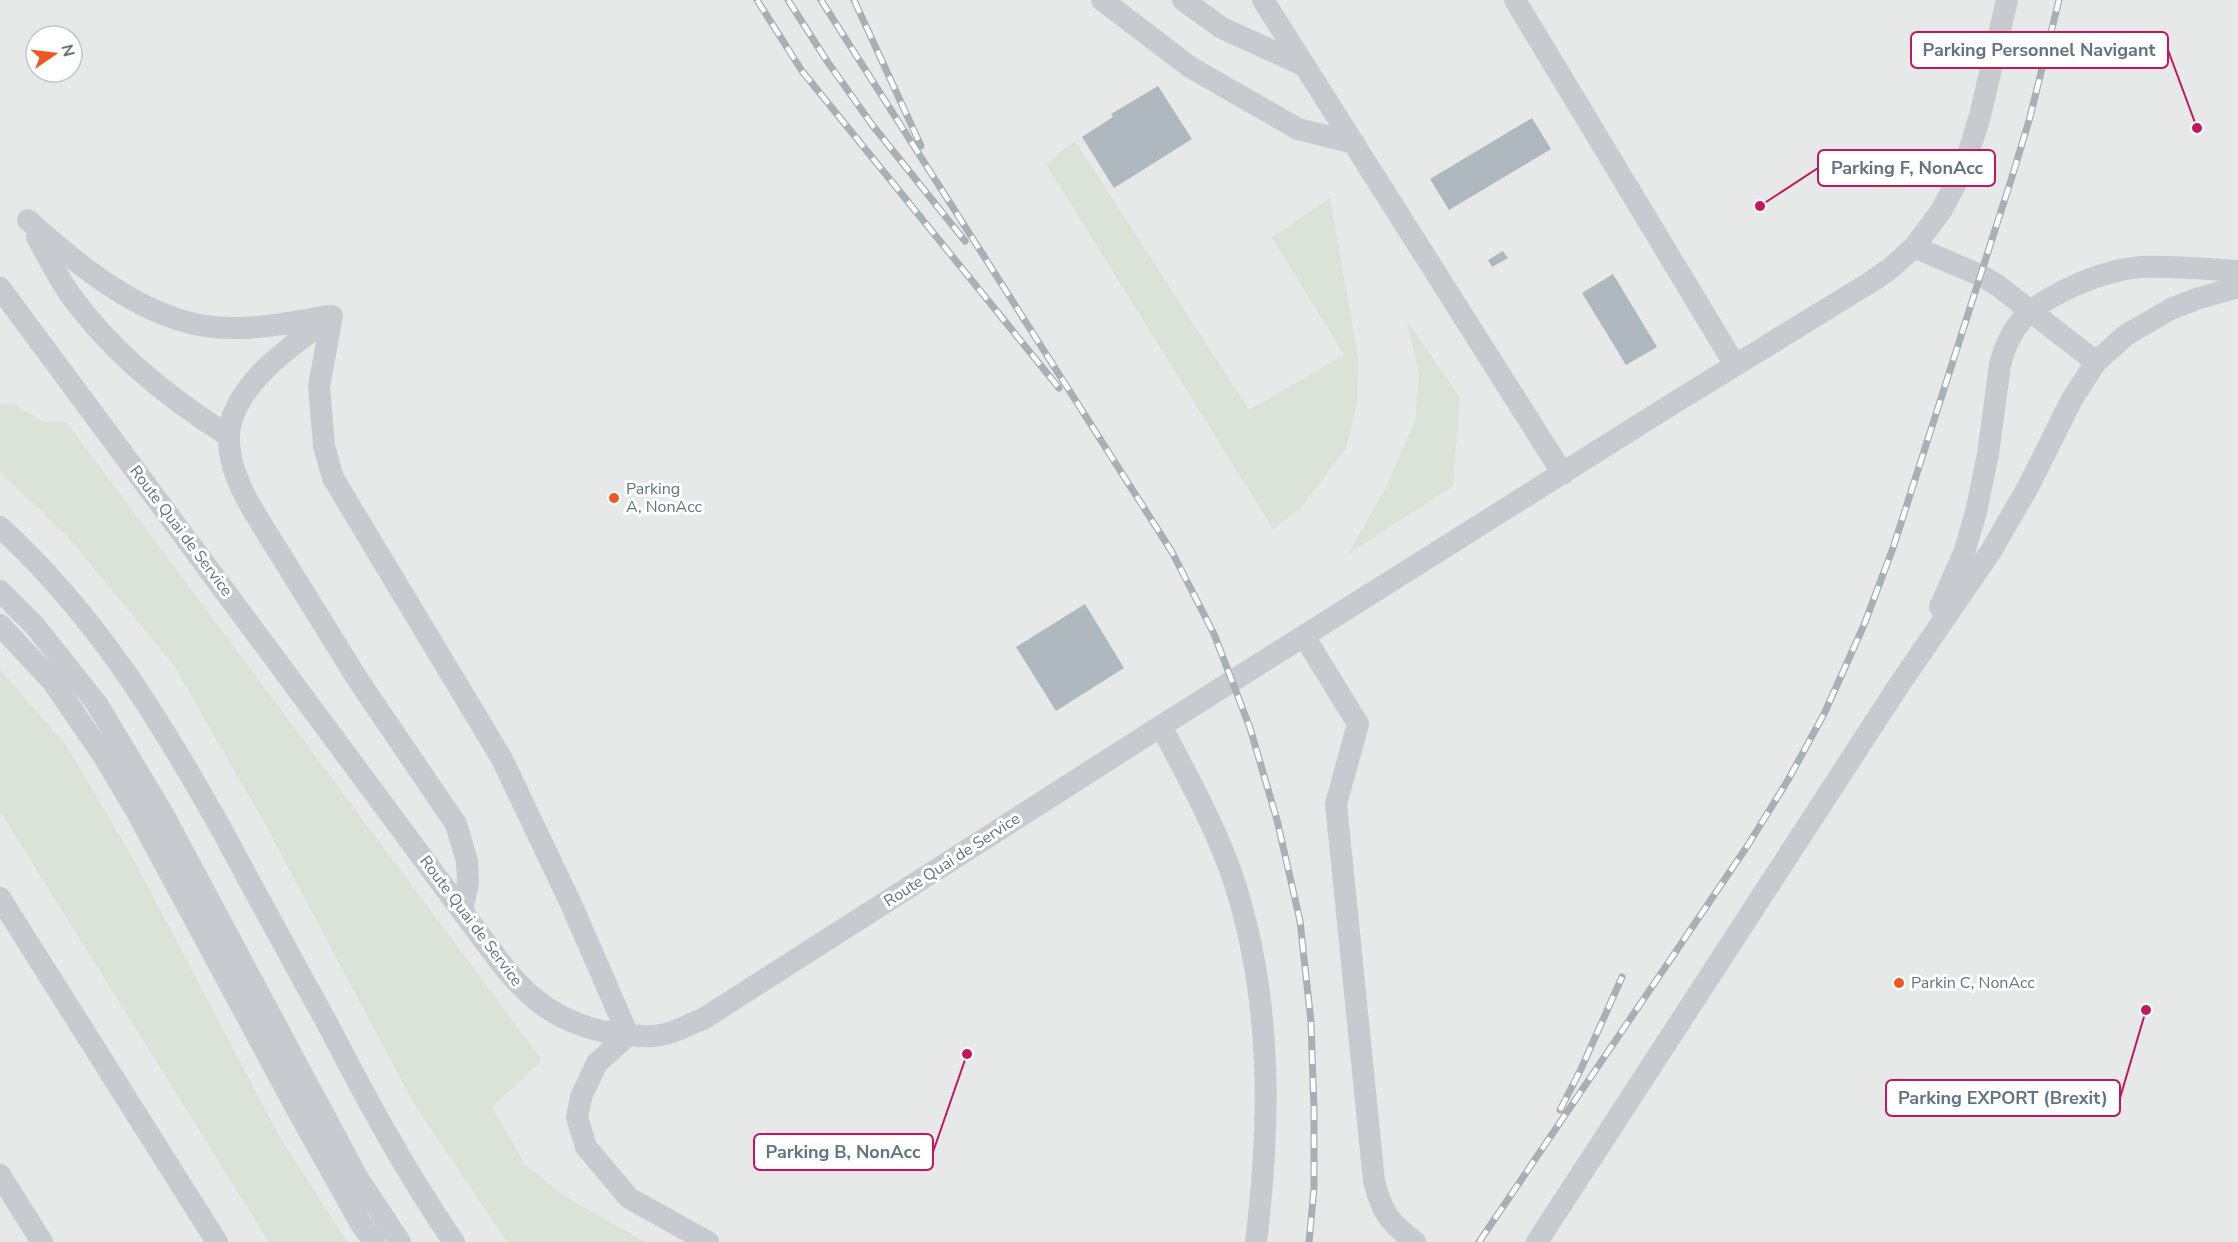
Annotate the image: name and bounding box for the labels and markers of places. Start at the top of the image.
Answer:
callout: Parking Personnel Navigant [1911,32,2168,68]
callout: Parking F, NonAcc [1818,150,1995,186]
place label: Parking A, NonAcc [626,478,702,518]
marker: Parking A, NonAcc [607,491,621,505]
place label: Parkin C, NonAcc [1911,972,2035,994]
marker: Parkin C, NonAcc [1892,976,1906,990]
callout: Parking EXPORT (Brexit) [1886,1080,2120,1116]
callout: Parking B, NonAcc [754,1134,933,1170]

